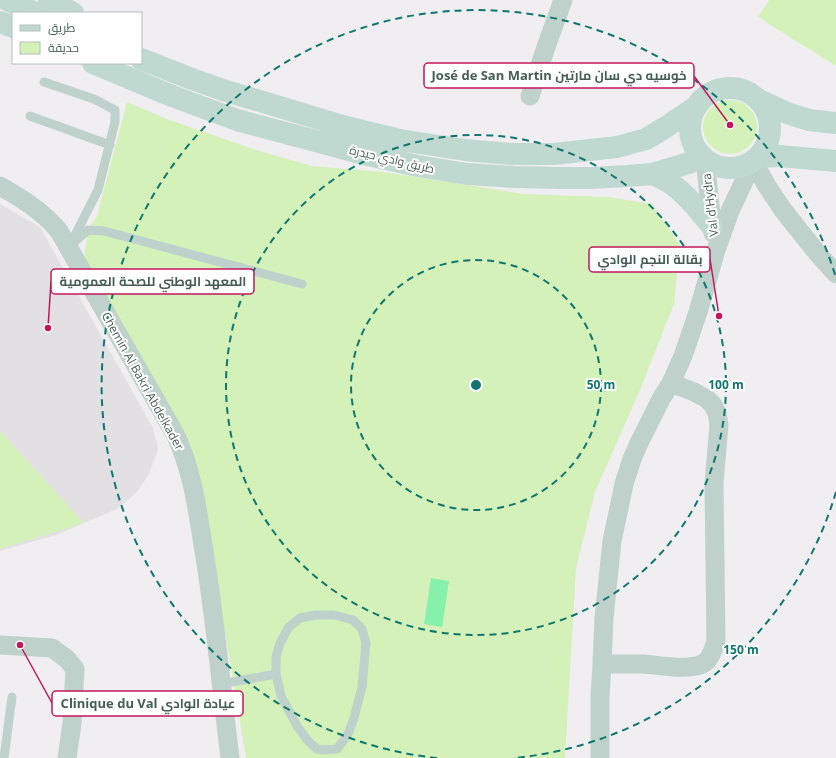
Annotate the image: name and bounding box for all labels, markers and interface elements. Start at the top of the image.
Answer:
legend [12,12,142,64]
text: طريق [48,19,76,36]
text: حديقة [48,39,79,56]
callout: José de San Martin خوسيه دي سان مارتين [424,63,694,88]
text: José de San Martin خوسيه دي سان مارتين [431,66,686,87]
street label: طريق وادي حيدرة [347,141,436,179]
street label: Val d'Hydra [698,172,722,238]
callout: بقالة النجم الوادي [589,247,710,272]
text: بقالة النجم الوادي [598,250,703,271]
callout: المعهد الوطني للصحة العمومية [51,269,254,294]
text: المعهد الوطني للصحة العمومية [60,272,246,293]
street label: Chemin Al Bakri Abdelkader [98,309,188,453]
text: 50 m [587,376,615,393]
text: 100 m [708,376,744,393]
centre of rings [469,378,483,392]
text: 150 m [723,641,759,658]
callout: Clinique du Val عيادة الوادي [52,691,243,716]
text: Clinique du Val عيادة الوادي [61,694,235,715]

